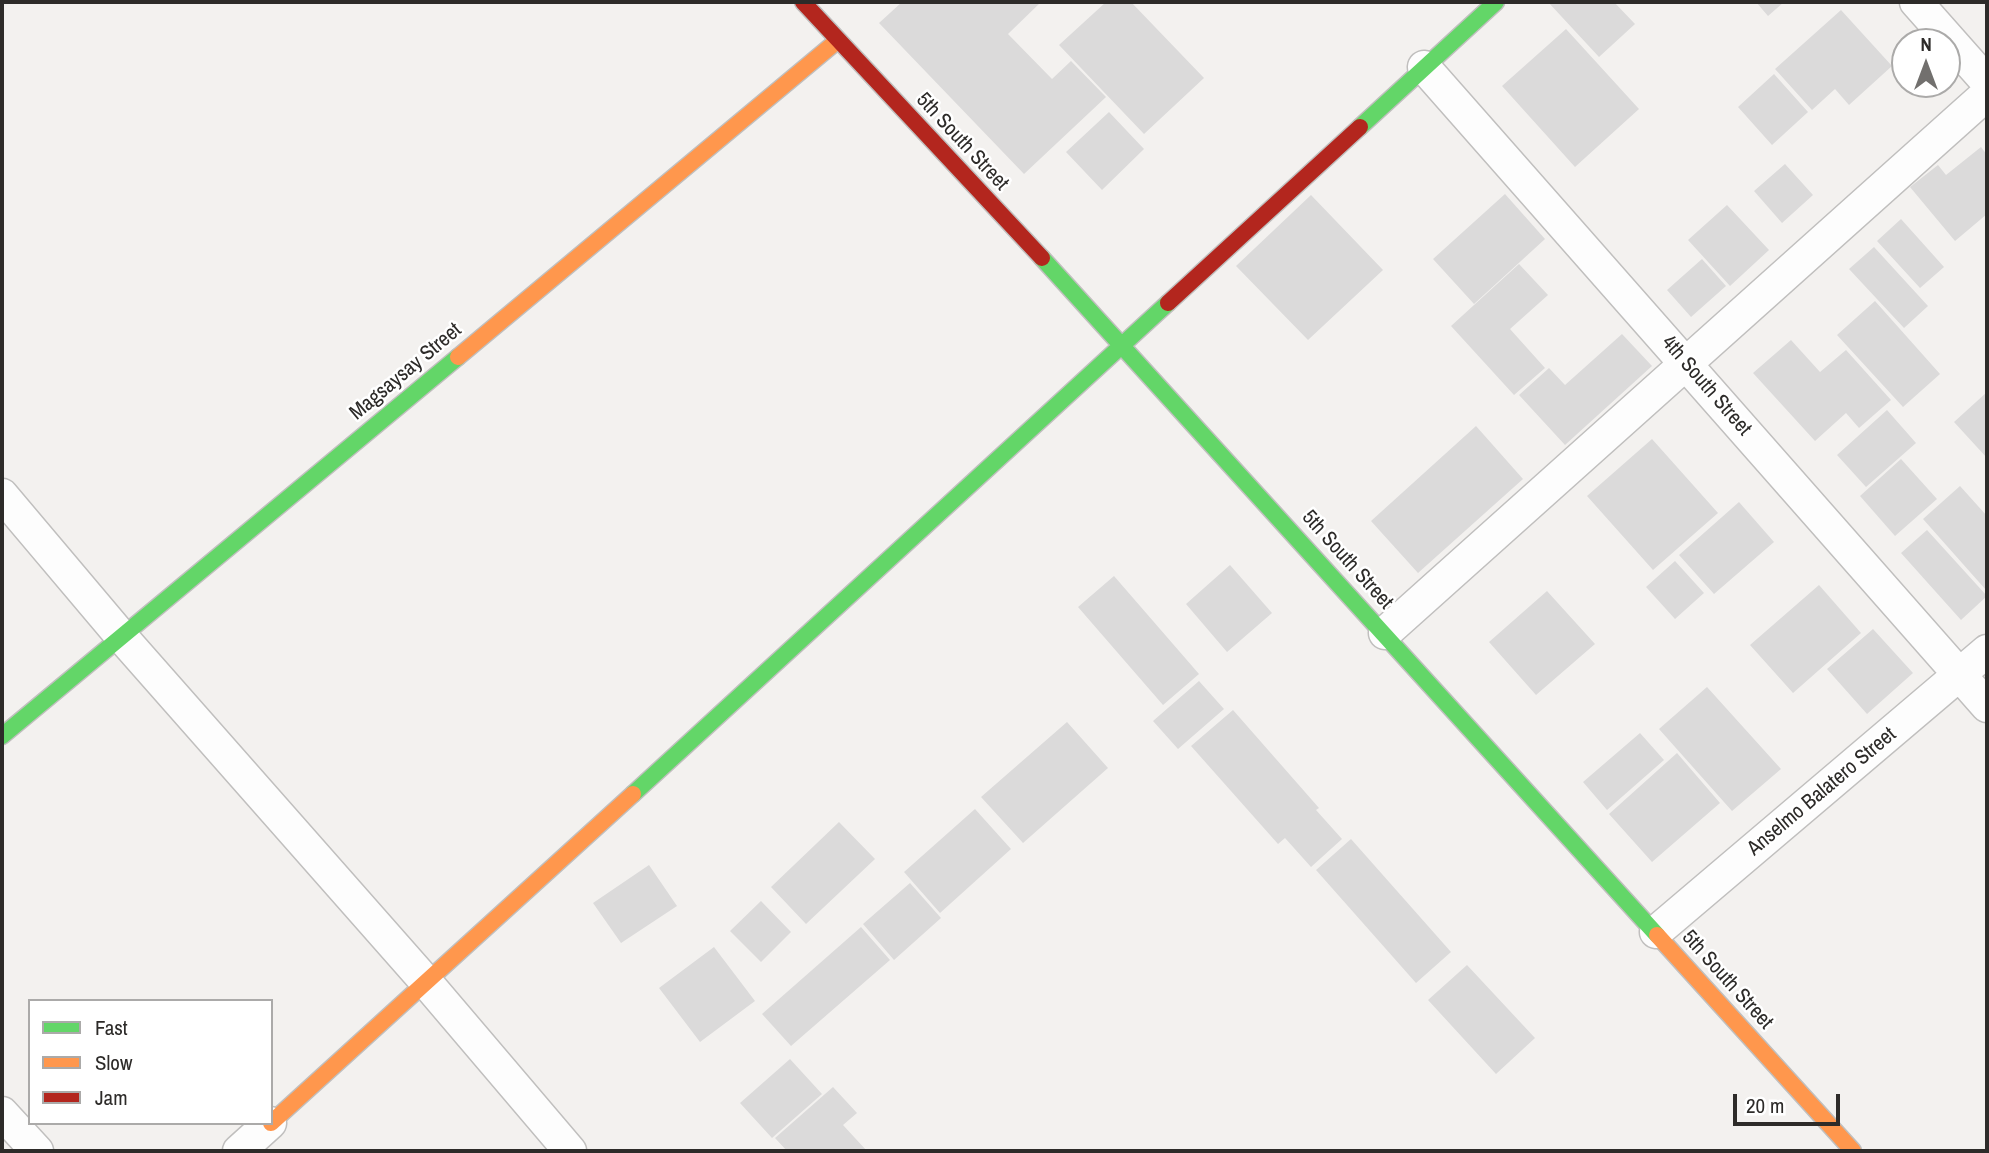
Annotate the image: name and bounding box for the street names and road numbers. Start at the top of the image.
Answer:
street label: 5th South Street [910,88,1014,196]
street label: Magsaysay Street [345,318,467,426]
street label: 4th South Street [1656,331,1756,441]
street label: 5th South Street [1296,505,1398,615]
street label: Anselmo Balatero Street [1742,722,1902,862]
street label: 5th South Street [1676,925,1778,1035]

